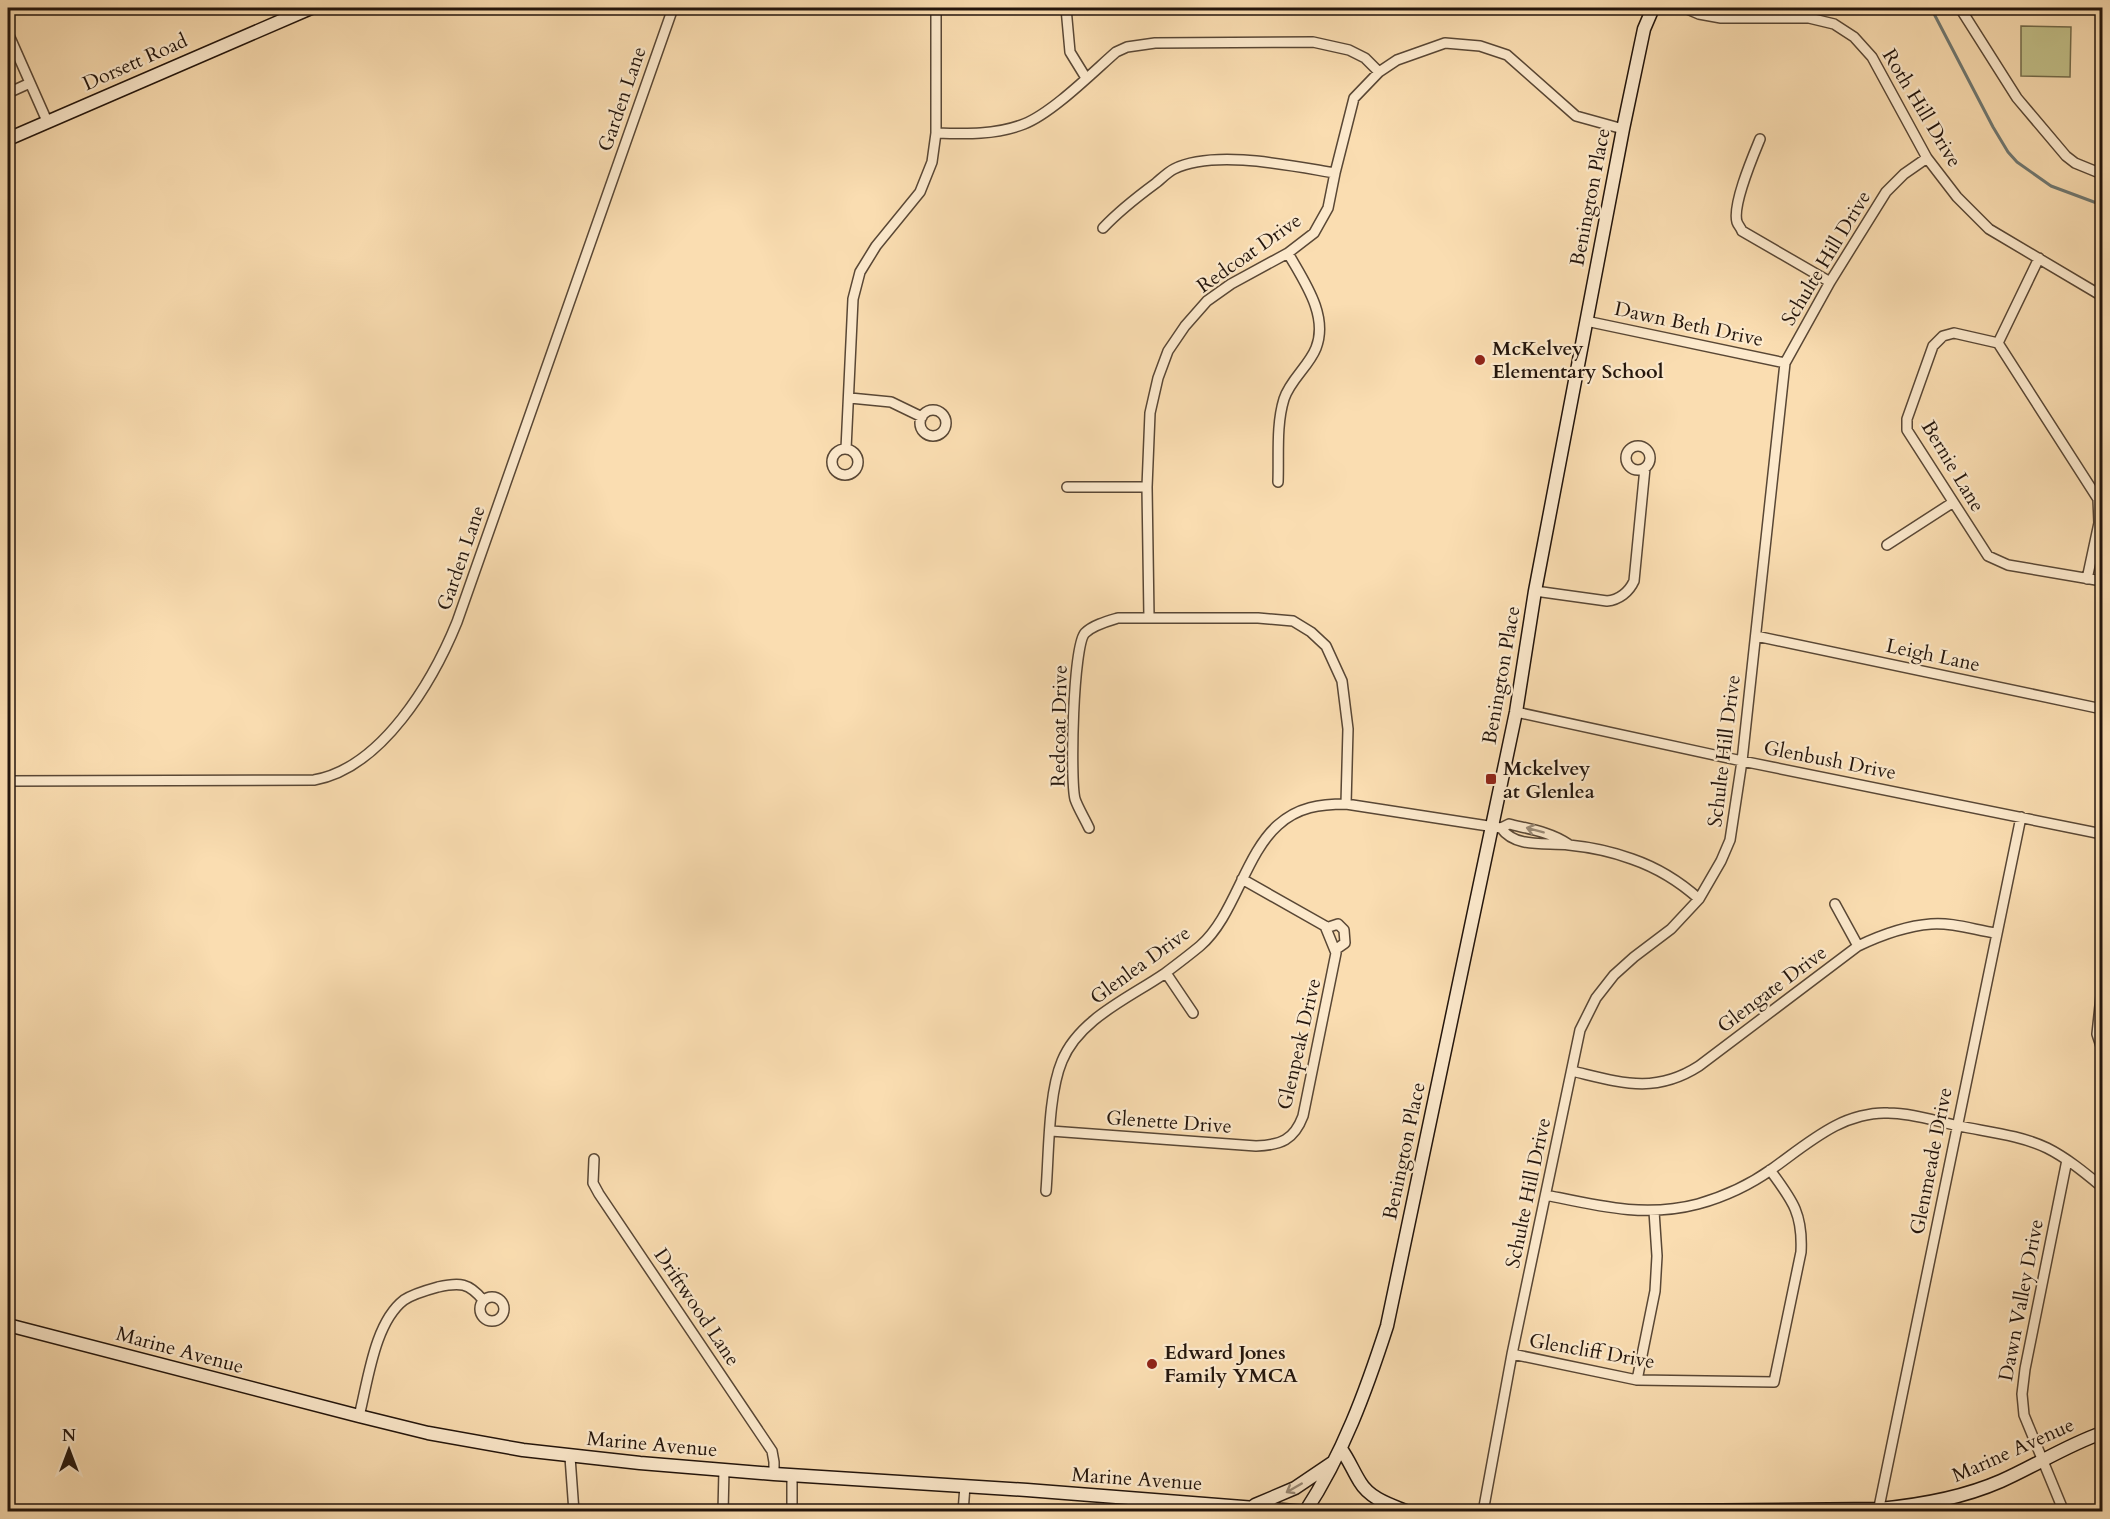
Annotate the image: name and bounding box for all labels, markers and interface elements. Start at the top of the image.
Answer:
street label: Dorsett Road [78,27,192,97]
street label: Garden Lane [591,43,653,155]
street label: Roth Hill Drive [1876,44,1968,172]
street label: Benington Place [1563,126,1617,268]
street label: Schulte Hill Drive [1775,185,1877,331]
street label: Redcoat Drive [1191,207,1307,299]
street label: Dawn Beth Drive [1612,295,1766,353]
place label: McKelvey Elementary School [1492,335,1664,385]
marker: McKelvey Elementary School [1473,353,1487,367]
street label: Bernie Lane [1915,415,1991,517]
street label: Garden Lane [430,502,492,614]
street label: Benington Place [1476,604,1526,746]
street label: Leigh Lane [1883,632,1983,678]
street label: Redcoat Drive [1044,665,1074,787]
street label: Schulte Hill Drive [1701,673,1747,829]
street label: Glenbush Drive [1761,734,1899,786]
place label: Mckelvey at Glenlea [1503,755,1595,805]
marker: Mckelvey at Glenlea [1484,772,1498,786]
one-way arrow [1526,824,1545,836]
street label: Glenlea Drive [1084,919,1196,1011]
street label: Glengate Drive [1712,939,1832,1039]
street label: Glenpeak Drive [1271,976,1327,1112]
street label: Benington Place [1376,1080,1432,1222]
street label: Glenmeade Drive [1903,1085,1959,1237]
street label: Glenette Drive [1105,1104,1233,1140]
street label: Schulte Hill Drive [1499,1115,1557,1271]
street label: Dawn Valley Drive [1992,1217,2050,1383]
street label: Driftwood Lane [648,1243,746,1371]
street label: Marine Avenue [113,1320,247,1380]
street label: Glencliff Drive [1527,1327,1657,1375]
place label: Edward Jones Family YMCA [1164,1339,1298,1389]
marker: Edward Jones Family YMCA [1145,1357,1159,1371]
street label: Marine Avenue [1948,1411,2078,1489]
north arrow [39,1420,99,1480]
text: N [62,1425,76,1447]
street label: Marine Avenue [586,1425,718,1463]
street label: Marine Avenue [1071,1461,1203,1497]
one-way arrow [1286,1482,1303,1494]

